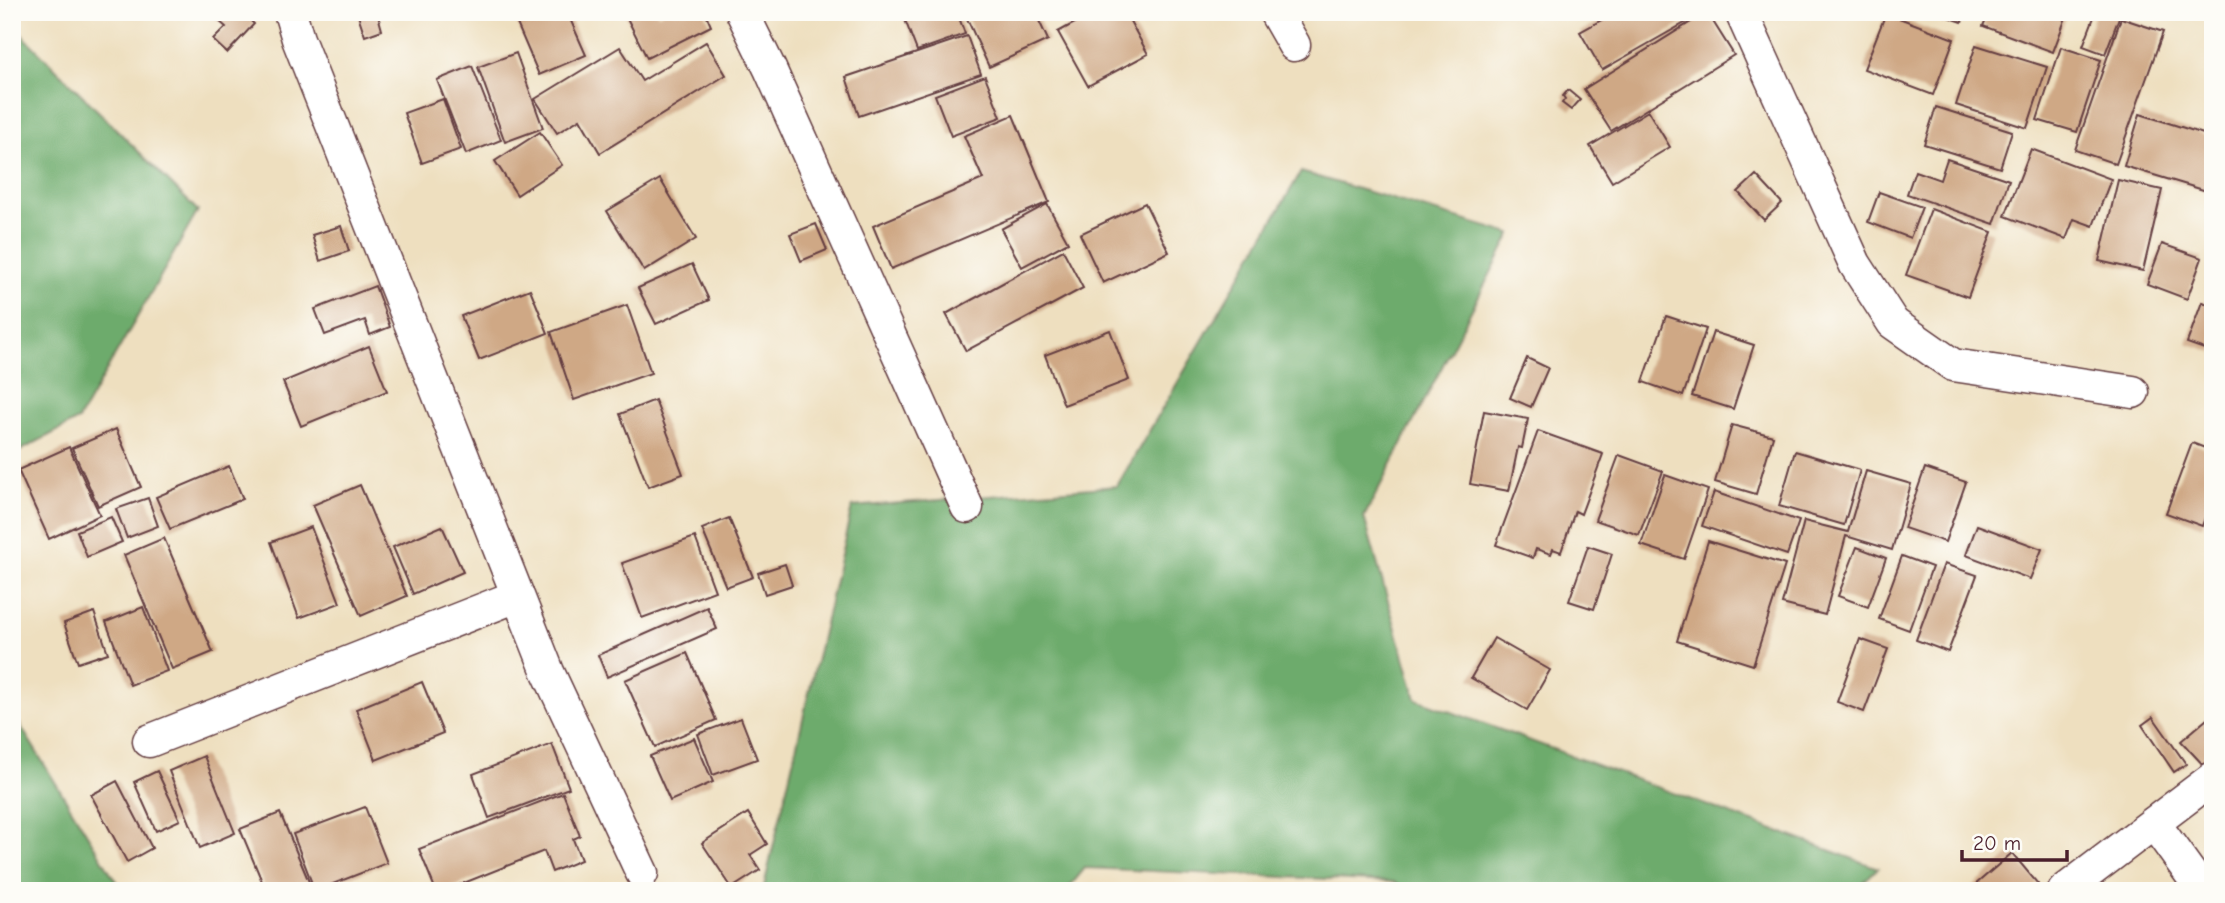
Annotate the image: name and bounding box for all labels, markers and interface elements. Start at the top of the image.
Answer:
scale bar [1962,819,2068,863]
text: 20 m [1973,831,2021,855]

